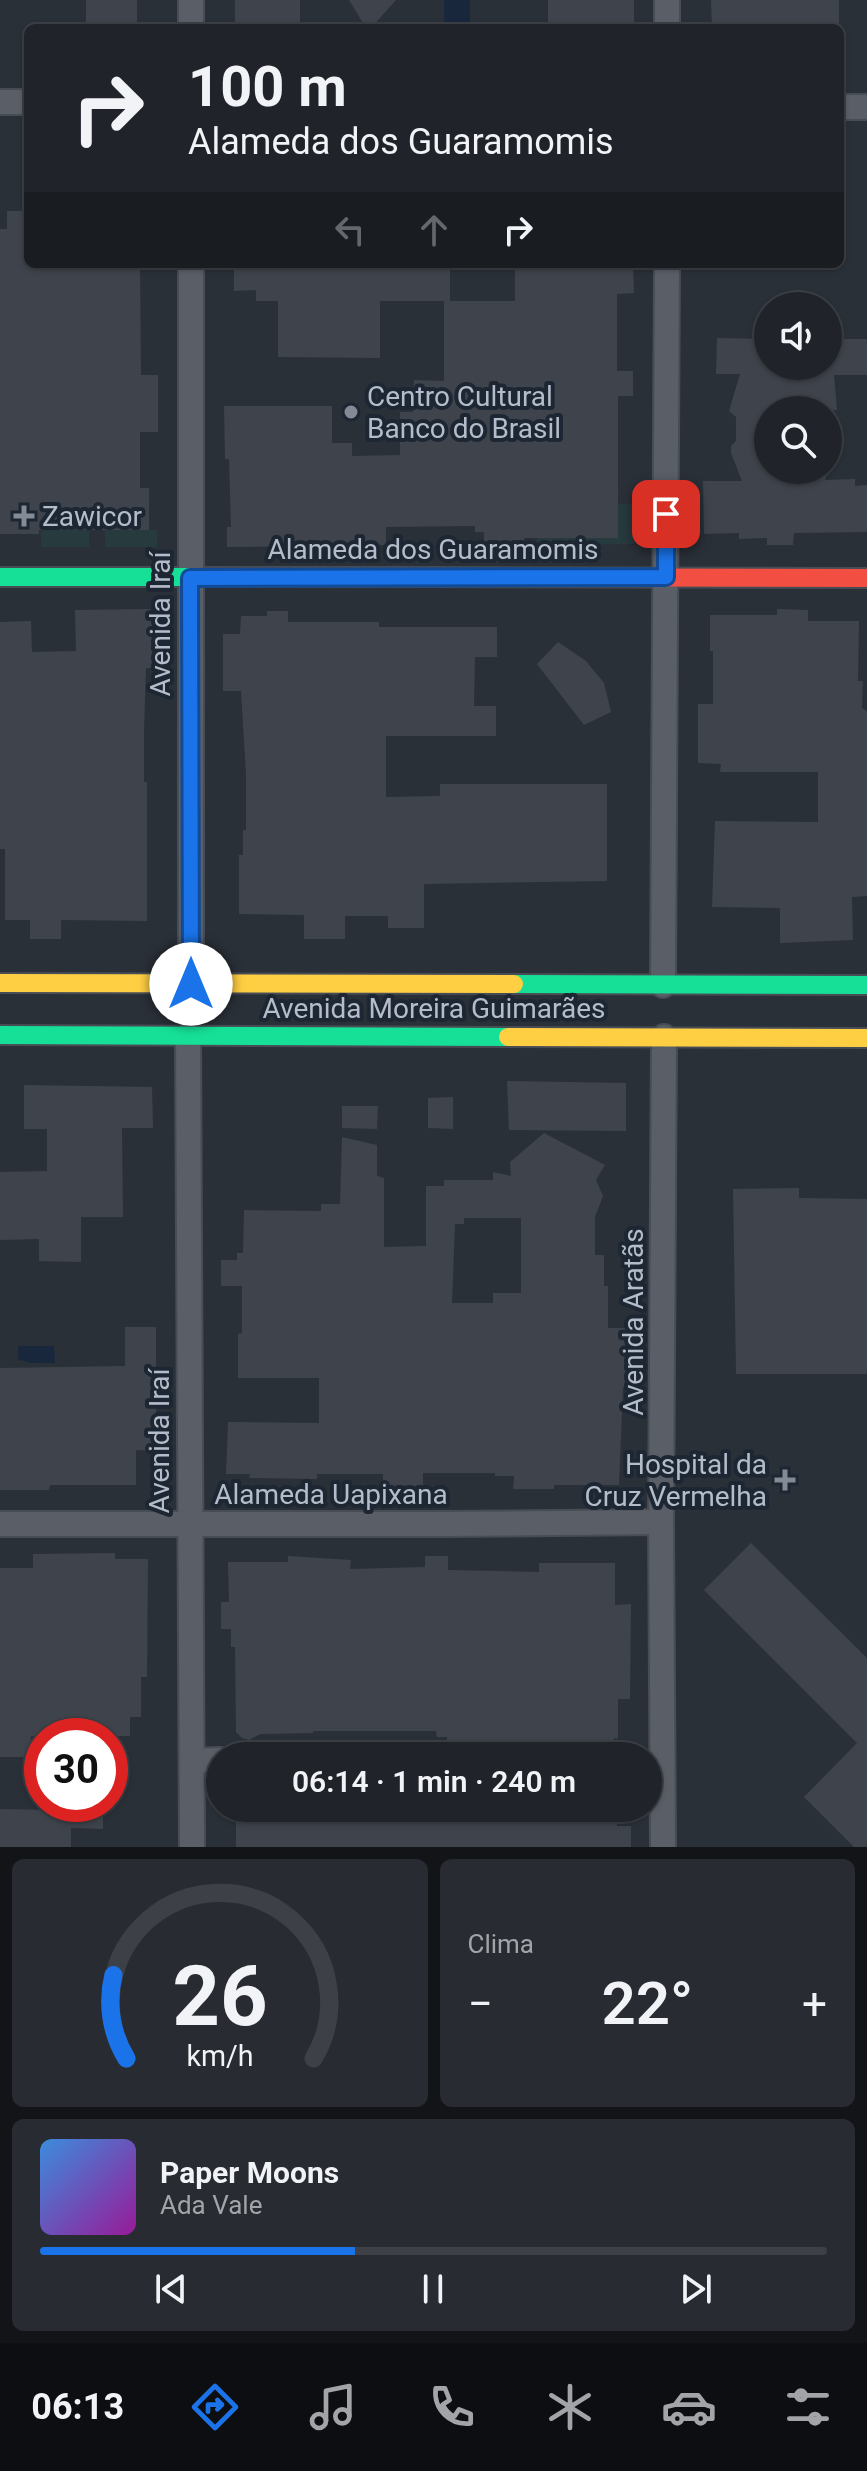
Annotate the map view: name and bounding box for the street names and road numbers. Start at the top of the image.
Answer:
street label: Alameda dos Guaramomis [267,533,599,566]
street label: Avenida Iraí [144,551,177,696]
street label: Avenida Moreira Guimarães [262,992,606,1025]
street label: Avenida Aratãs [617,1228,650,1416]
street label: Avenida Iraí [143,1368,176,1513]
street label: Alameda Uapixana [214,1478,448,1511]

